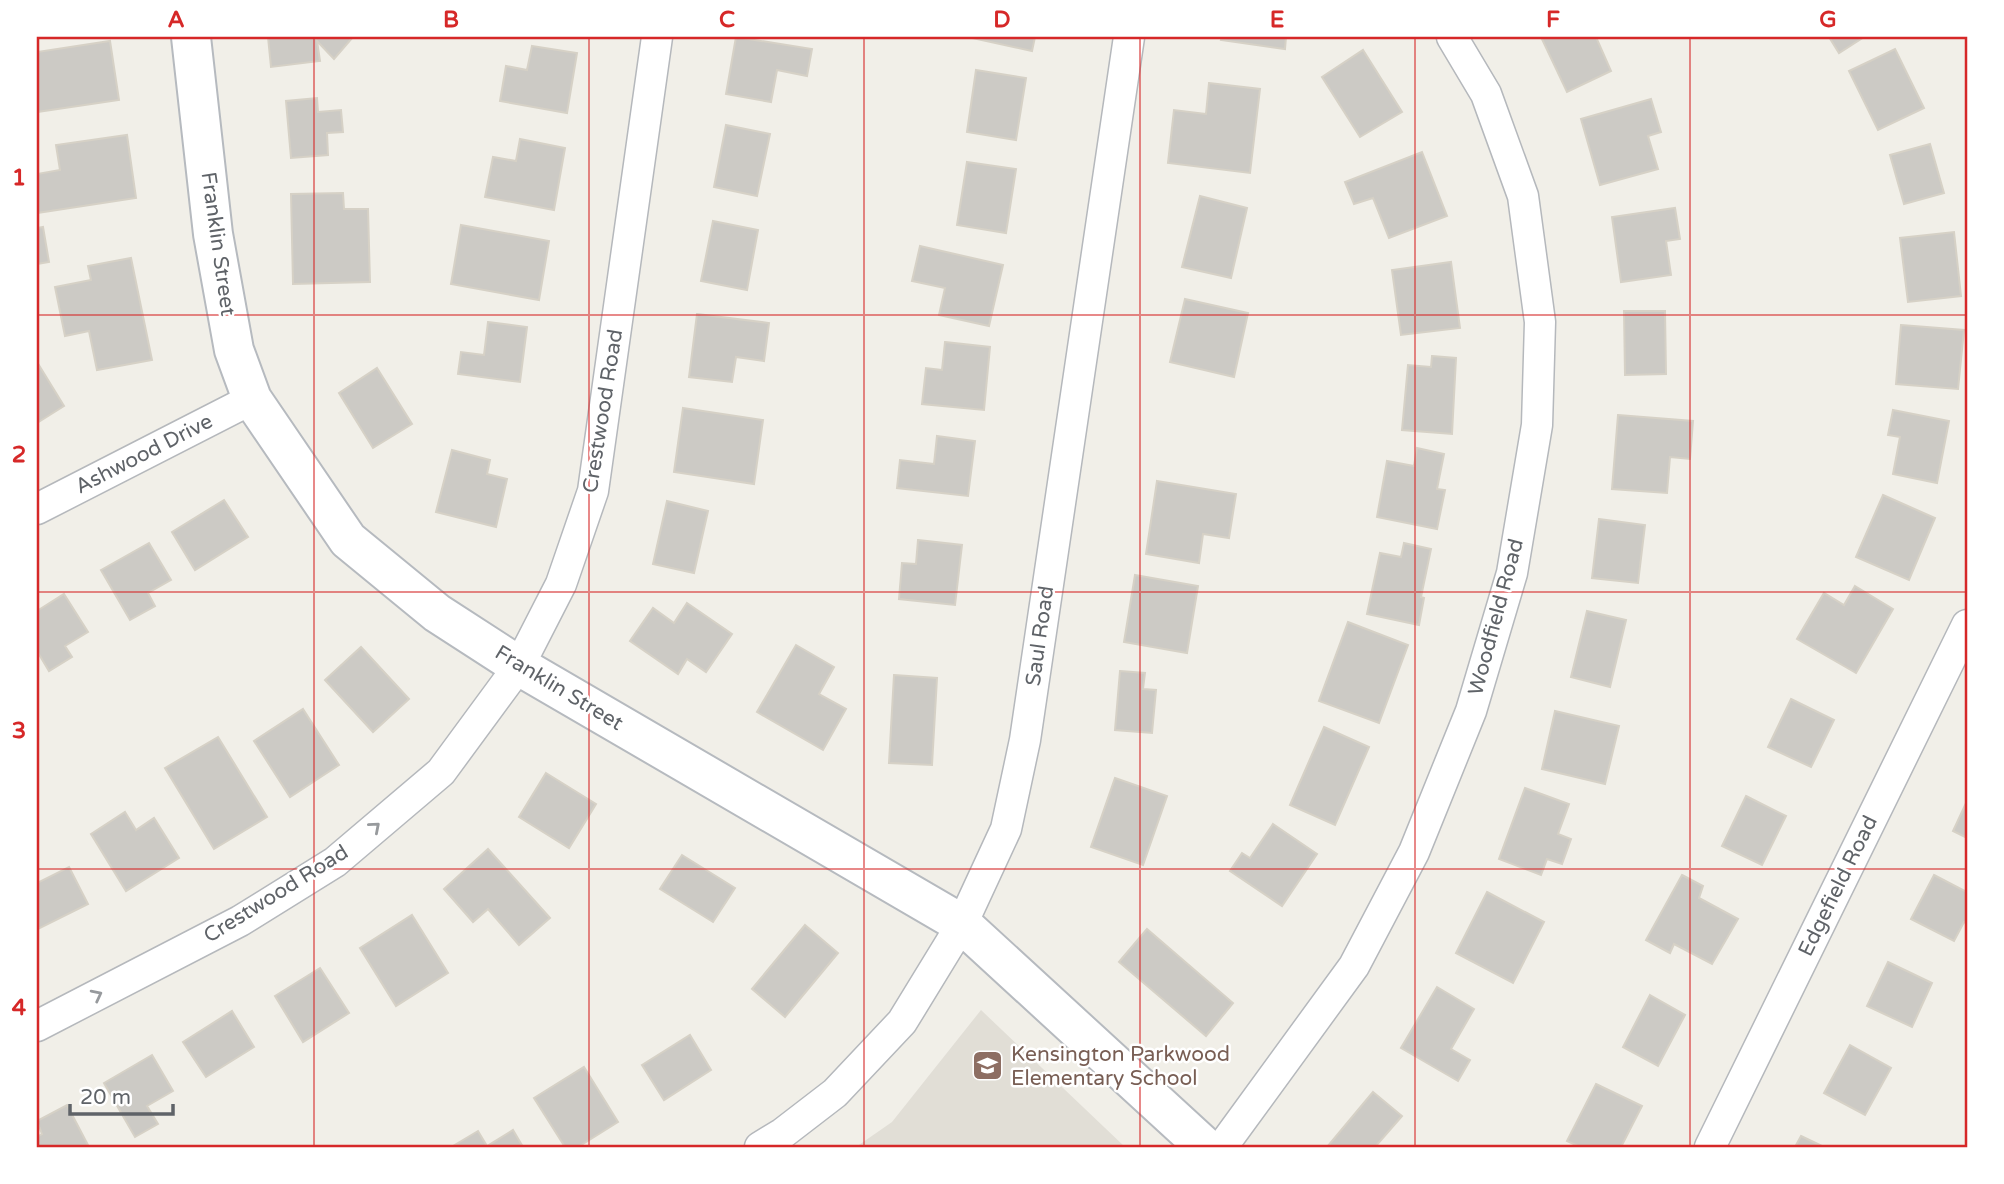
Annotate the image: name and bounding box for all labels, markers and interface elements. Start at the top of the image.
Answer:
text: A [167,6,185,34]
text: B [443,6,459,34]
text: C [719,6,735,34]
text: D [993,6,1011,34]
text: E [1270,6,1284,34]
text: F [1546,6,1560,34]
text: G [1819,6,1837,34]
text: 1 [12,164,26,192]
street label: Franklin Street [196,170,240,318]
street label: Crestwood Road [578,327,628,495]
street label: Ashwood Drive [71,409,217,499]
text: 2 [12,441,26,469]
street label: Woodfield Road [1463,536,1529,698]
street label: Saul Road [1021,584,1059,688]
street label: Franklin Street [490,640,628,736]
text: 3 [12,717,26,745]
street label: Edgefield Road [1793,812,1883,960]
one-way arrow [367,823,380,835]
street label: Crestwood Road [199,840,353,948]
one-way arrow [90,989,103,1003]
text: 4 [12,994,27,1022]
place label: Kensington Parkwood Elementary School [1011,1042,1230,1091]
school or university icon: Kensington Parkwood Elementary School [971,1049,1005,1083]
scale bar [70,1072,173,1116]
text: 20 m [80,1085,131,1110]

